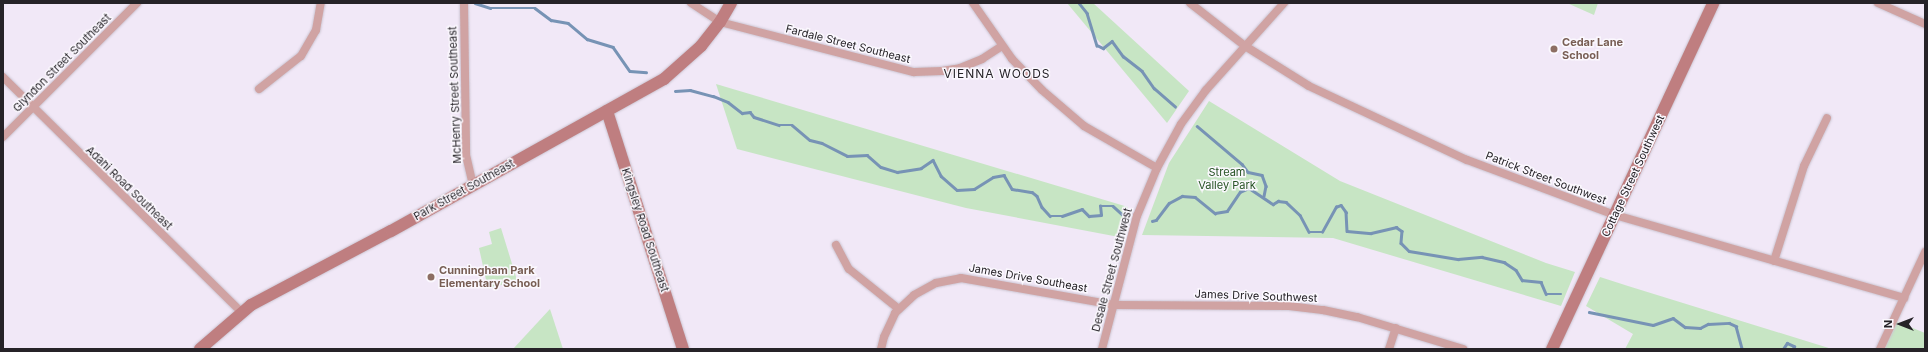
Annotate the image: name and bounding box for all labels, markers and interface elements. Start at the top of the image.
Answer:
street label: Glyndon Street Southeast [10,11,114,115]
street label: Fardale Street Southeast [784,22,912,66]
street label: McHenry Street Southeast [446,26,464,164]
place label: Cedar Lane School [1562,36,1623,62]
marker: Cedar Lane School [1549,44,1559,54]
district label: VIENNA WOODS [944,67,1050,81]
street label: Cottage Street Southwest [1599,113,1667,239]
street label: Adahi Road Southeast [83,143,175,233]
street label: Patrick Street Southwest [1484,149,1608,207]
street label: Park Street Southeast [411,157,517,223]
street label: Kingsley Road Southeast [619,166,671,294]
park label: Stream Valley Park [1198,166,1256,192]
street label: Desale Street Southwest [1089,207,1135,333]
street label: James Drive Southeast [968,261,1088,295]
place label: Cunningham Park Elementary School [439,264,540,290]
marker: Cunningham Park Elementary School [426,272,436,282]
street label: James Drive Southwest [1194,287,1318,305]
north arrow [1880,304,1920,344]
text: N [1881,320,1895,328]

